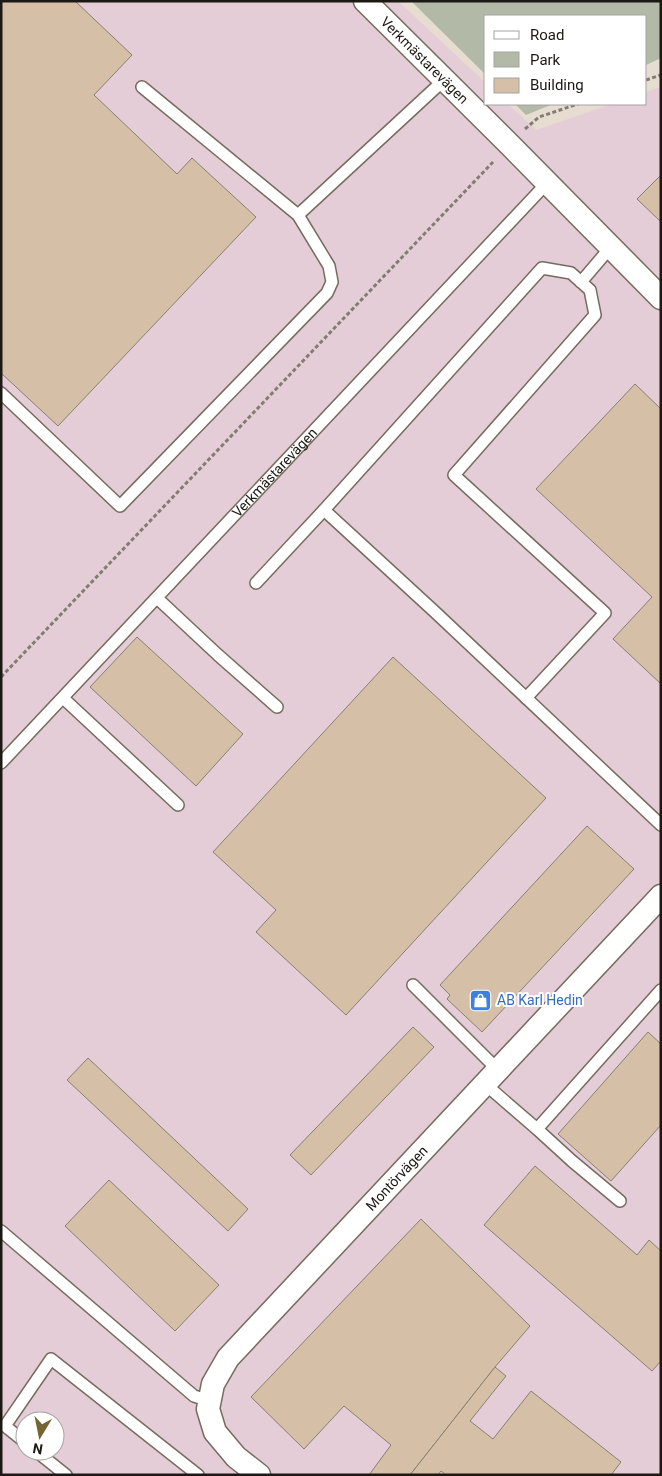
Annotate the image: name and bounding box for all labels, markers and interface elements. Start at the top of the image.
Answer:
street label: Verkmästarevägen [378,13,472,107]
legend [484,15,647,105]
text: Road [530,26,564,44]
text: Park [530,51,561,69]
text: Building [530,76,584,94]
street label: Verkmästarevägen [229,425,320,520]
shop icon: AB Karl Hedin [469,988,493,1012]
place label: AB Karl Hedin [497,992,583,1008]
street label: Montörvägen [363,1142,431,1214]
north arrow [15,1411,65,1461]
text: N [31,1440,44,1458]

